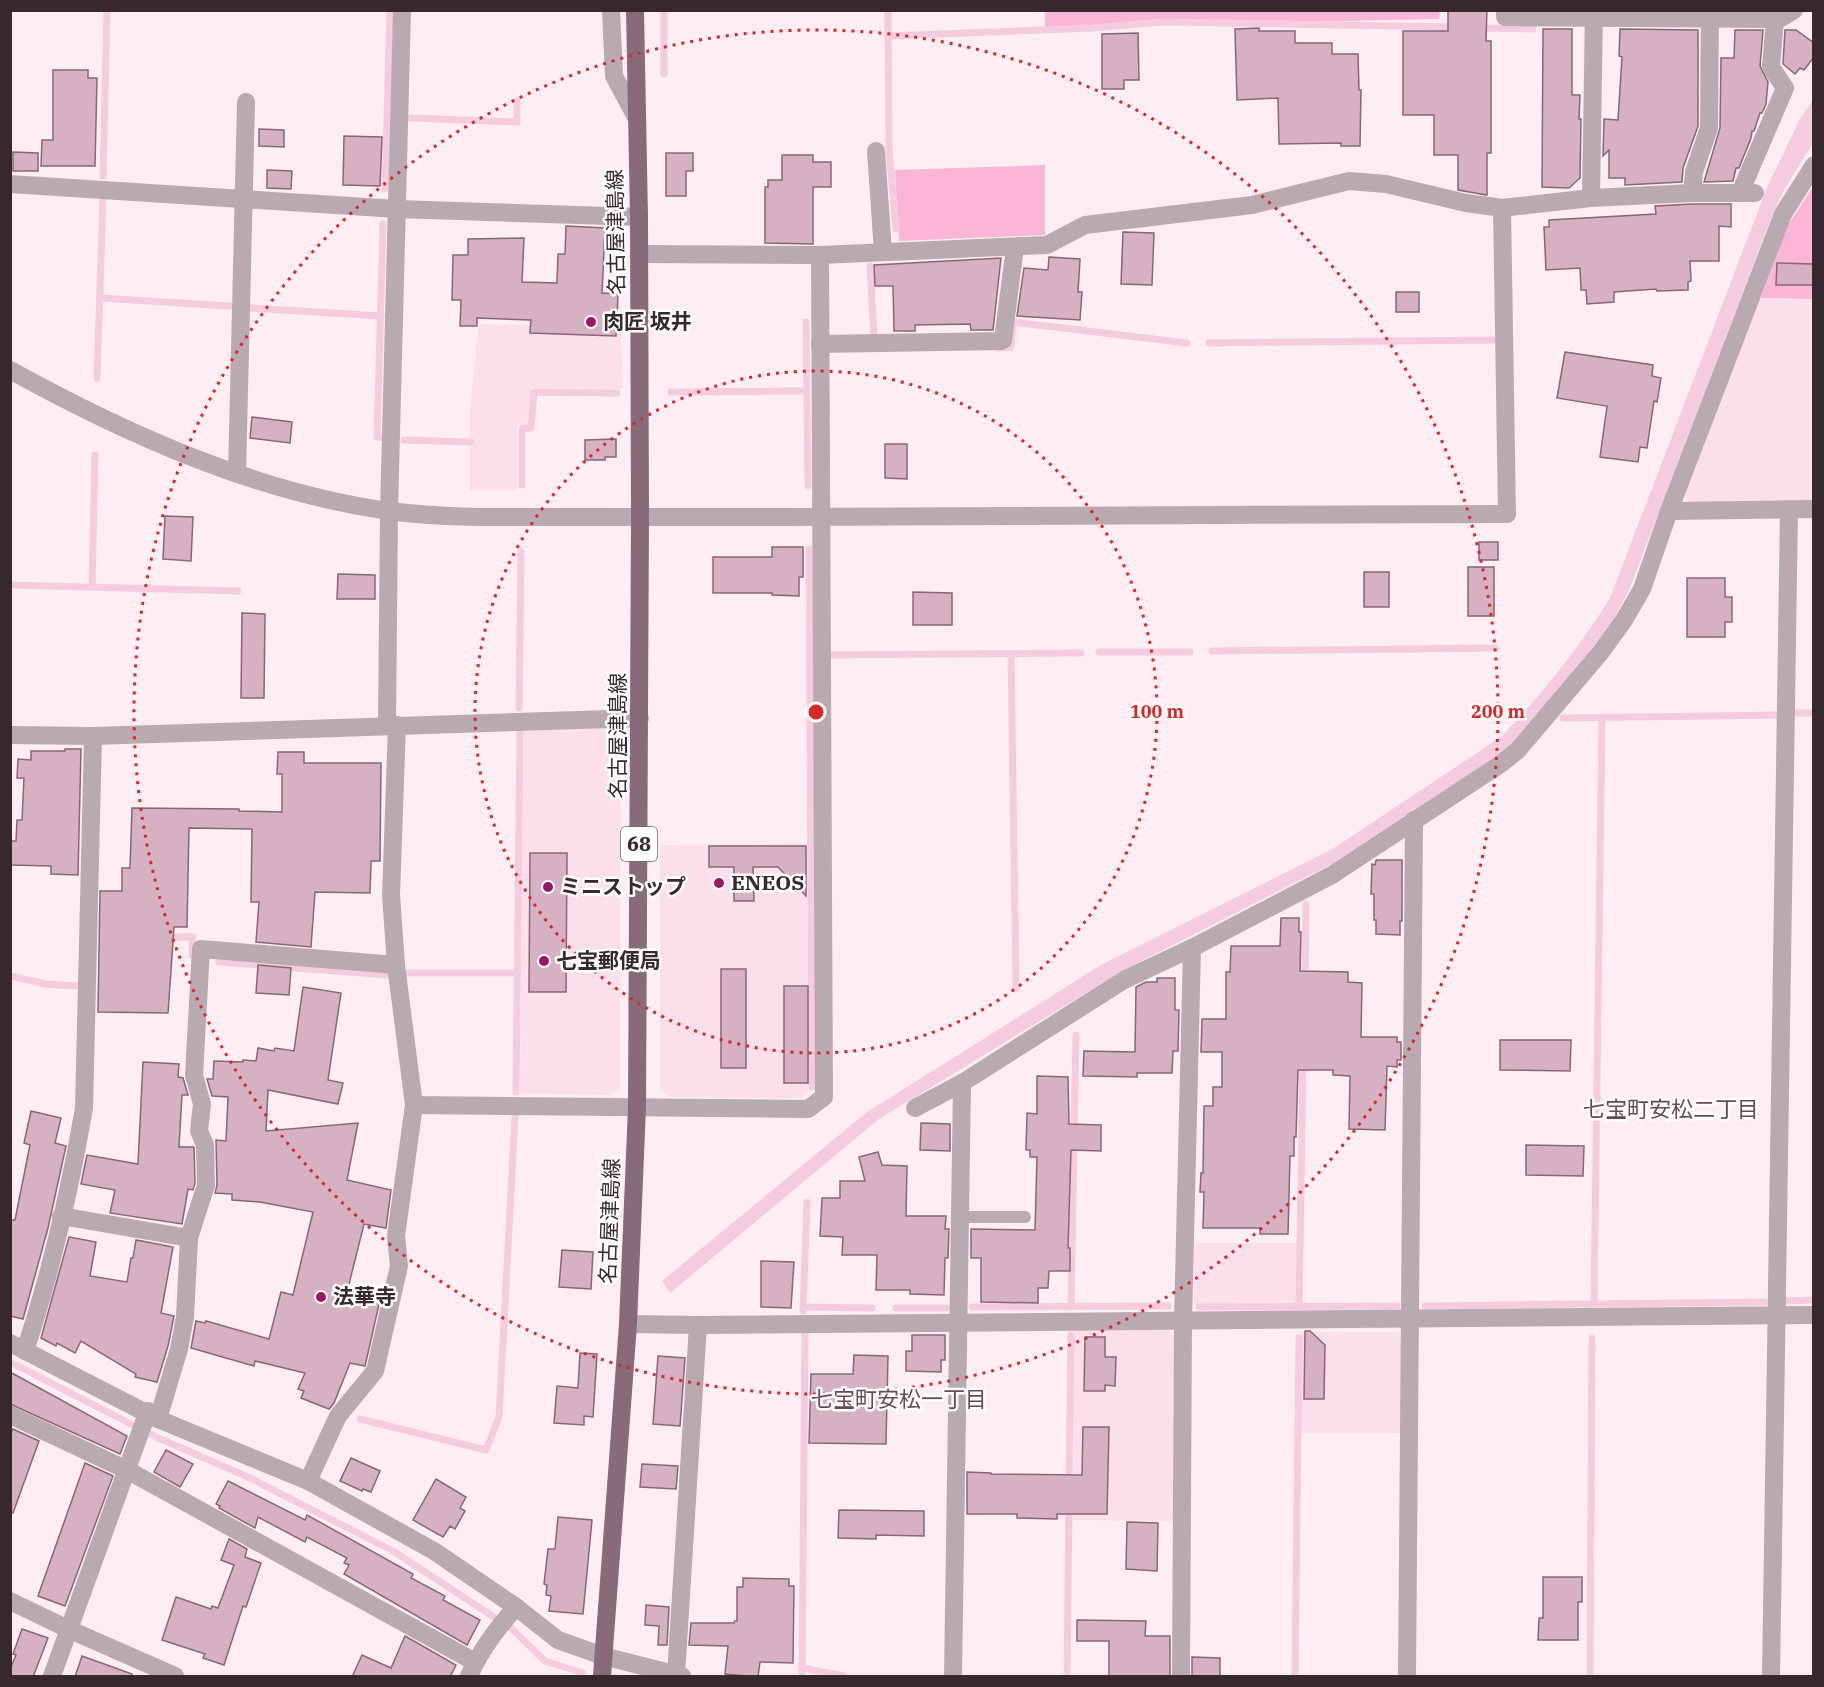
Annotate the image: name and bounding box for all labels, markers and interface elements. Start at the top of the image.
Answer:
street label: 名古屋津島線 [600,169,630,295]
place label: 肉匠 坂井 [603,307,692,335]
marker: 肉匠 坂井 [584,315,598,329]
street label: 名古屋津島線 [603,673,631,799]
text: 100 m [1130,700,1185,723]
text: 200 m [1471,700,1526,723]
centre of rings [806,702,826,722]
road number: 68 [621,827,657,861]
place label: ENEOS [731,868,804,896]
place label: ミニストップ [560,872,686,900]
marker: ENEOS [712,876,726,890]
marker: ミニストップ [541,880,555,894]
place label: 七宝郵便局 [556,946,661,974]
marker: 七宝郵便局 [537,954,551,968]
district label: 七宝町安松二丁目 [1583,1094,1759,1123]
street label: 名古屋津島線 [593,1158,625,1284]
place label: 法華寺 [333,1282,396,1310]
marker: 法華寺 [314,1290,328,1304]
district label: 七宝町安松一丁目 [811,1384,987,1413]

